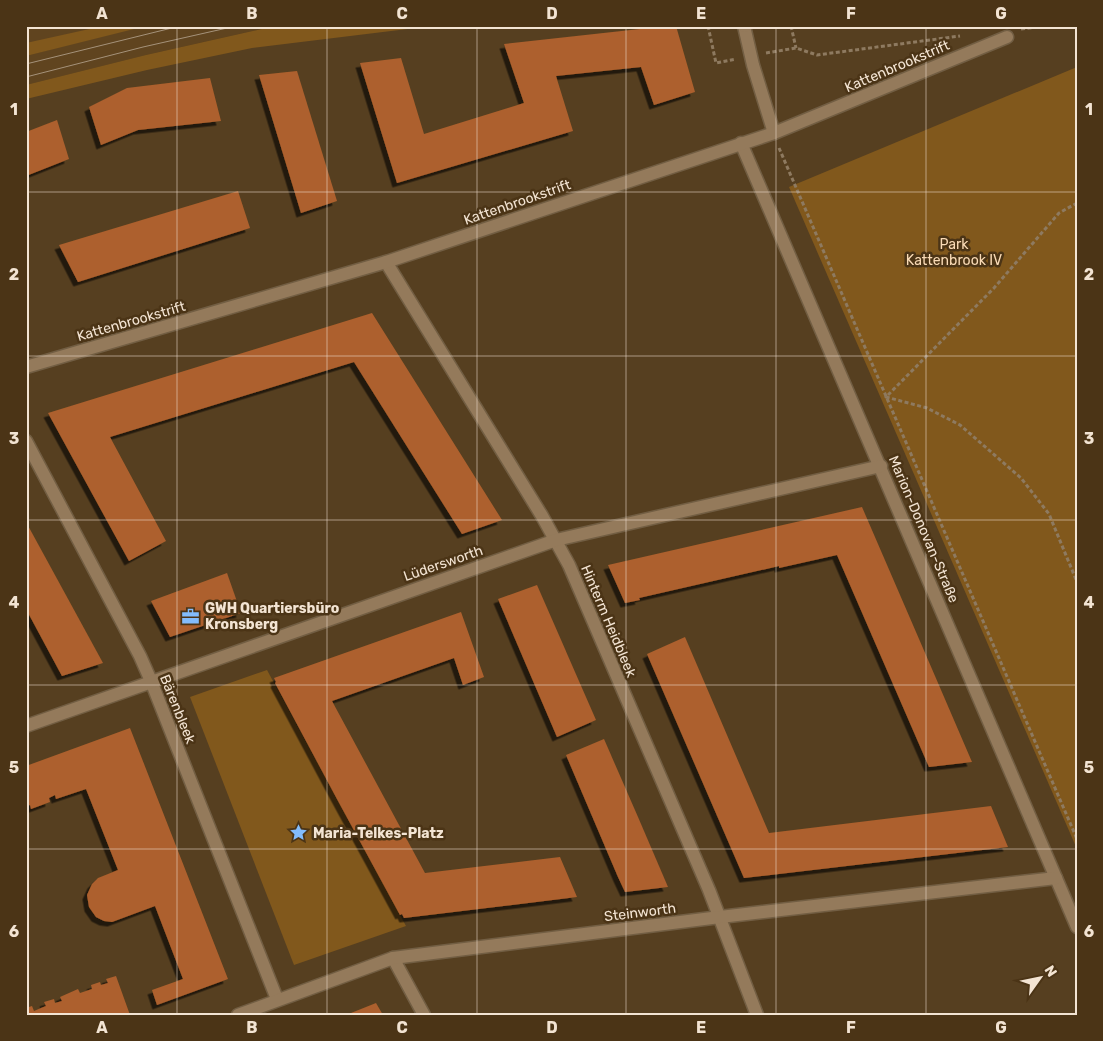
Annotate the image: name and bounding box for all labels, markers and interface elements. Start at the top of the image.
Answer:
text: A [96,4,108,23]
text: B [246,4,258,23]
text: C [396,4,408,23]
text: D [546,4,558,23]
text: E [696,4,706,23]
text: F [846,4,856,23]
text: G [995,4,1007,23]
street label: Kattenbrookstrift [842,37,953,96]
text: 1 [10,100,18,119]
text: 1 [1085,100,1093,119]
street label: Kattenbrookstrift [461,176,573,229]
park label: Park Kattenbrook IV [906,236,1002,269]
text: 2 [9,265,19,284]
text: 2 [1084,265,1094,284]
street label: Kattenbrookstrift [75,298,188,345]
text: 3 [9,429,19,448]
text: 3 [1084,429,1094,448]
street label: Marion-Donovan-Straße [885,453,962,605]
street label: Lüdersworth [401,542,485,585]
street label: Hinterm Heidbleek [577,562,640,681]
text: 4 [9,593,20,612]
text: 4 [1084,593,1095,612]
place label: GWH Quartiersbüro Kronsberg [205,600,339,633]
office icon: GWH Quartiersbüro Kronsberg [181,606,201,626]
street label: Bärenbleek [156,672,199,747]
text: 5 [9,758,19,777]
text: 5 [1084,758,1094,777]
place icon: Maria-Telkes-Platz [289,823,309,843]
place label: Maria-Telkes-Platz [313,825,444,842]
street label: Steinworth [603,900,677,925]
text: 6 [9,922,19,941]
text: 6 [1084,922,1094,941]
north arrow [1016,954,1066,1004]
text: N [1041,962,1060,980]
text: A [96,1018,108,1037]
text: B [246,1018,258,1037]
text: C [396,1018,408,1037]
text: D [546,1018,558,1037]
text: E [696,1018,706,1037]
text: F [846,1018,856,1037]
text: G [995,1018,1007,1037]

